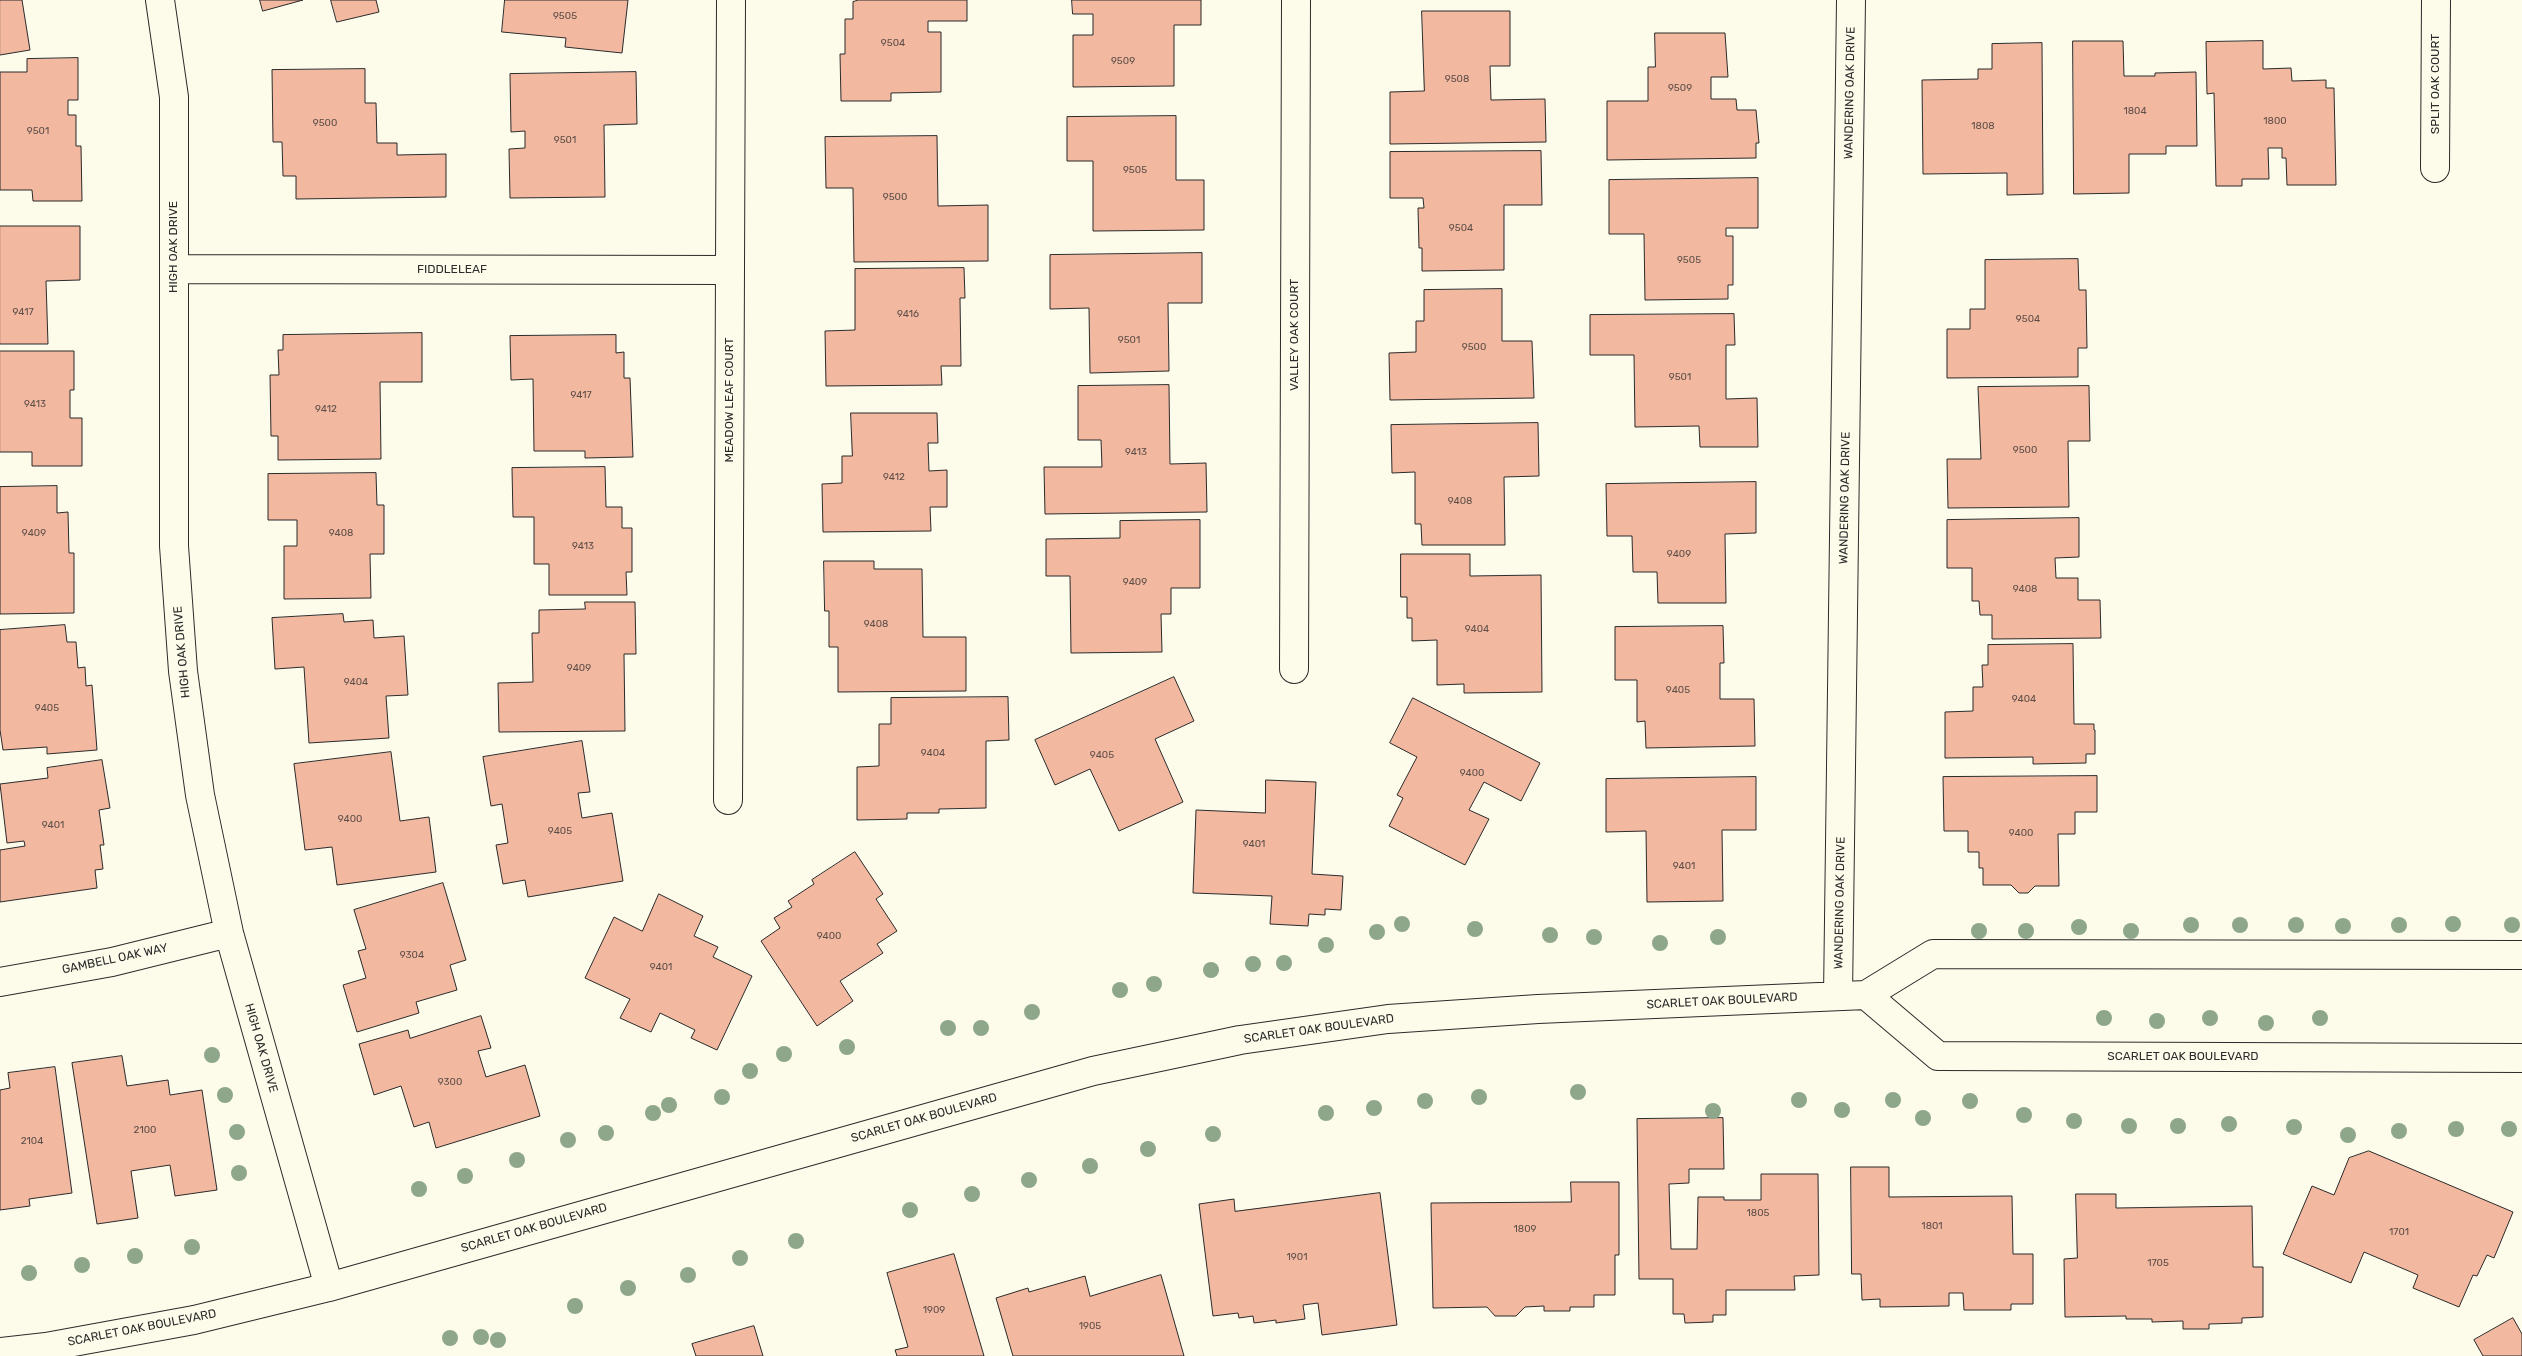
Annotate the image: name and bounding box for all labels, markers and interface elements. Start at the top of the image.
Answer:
house number: 9505 [553,10,577,22]
street label: WANDERING OAK DRIVE [1842,27,1858,159]
street label: SPLIT OAK COURT [2429,34,2443,134]
house number: 9504 [881,37,905,49]
house number: 9509 [1111,55,1135,67]
house number: 9508 [1445,73,1469,85]
house number: 9509 [1668,82,1692,94]
house number: 1804 [2123,105,2147,117]
house number: 1800 [2263,115,2287,127]
house number: 9500 [313,117,337,129]
house number: 1808 [1971,120,1995,132]
house number: 9501 [27,125,49,137]
house number: 9501 [554,134,576,146]
house number: 9505 [1123,164,1147,176]
house number: 9500 [883,191,907,203]
street label: HIGH OAK DRIVE [167,201,181,293]
house number: 9504 [1449,222,1473,234]
house number: 9505 [1677,254,1701,266]
street label: FIDDLELEAF [417,263,487,277]
street label: VALLEY OAK COURT [1288,279,1302,391]
house number: 9417 [12,306,34,318]
house number: 9416 [897,308,919,320]
house number: 9504 [2016,313,2040,325]
house number: 9501 [1118,334,1140,346]
street label: MEADOW LEAF COURT [723,338,737,462]
house number: 9500 [1462,341,1486,353]
house number: 9501 [1669,371,1691,383]
house number: 9417 [570,389,592,401]
house number: 9413 [24,398,46,410]
house number: 9412 [315,403,337,415]
street label: WANDERING OAK DRIVE [1837,432,1853,564]
house number: 9500 [2013,444,2037,456]
house number: 9413 [1125,446,1147,458]
house number: 9412 [883,471,905,483]
house number: 9408 [1448,495,1472,507]
house number: 9409 [22,527,46,539]
house number: 9408 [329,527,353,539]
house number: 9413 [572,540,594,552]
house number: 9409 [1667,548,1691,560]
house number: 9409 [1123,576,1147,588]
house number: 9408 [2013,583,2037,595]
street label: HIGH OAK DRIVE [171,605,193,699]
house number: 9408 [864,618,888,630]
house number: 9404 [1465,623,1489,635]
house number: 9409 [567,662,591,674]
house number: 9404 [344,676,368,688]
house number: 9405 [1666,684,1690,696]
house number: 9404 [2012,693,2036,705]
house number: 9405 [35,702,59,714]
house number: 9404 [921,747,945,759]
house number: 9405 [1090,749,1114,761]
house number: 9400 [1460,767,1484,779]
house number: 9400 [338,813,362,825]
house number: 9401 [42,819,64,831]
house number: 9405 [548,825,572,837]
house number: 9400 [2009,827,2033,839]
street label: WANDERING OAK DRIVE [1832,837,1848,969]
house number: 9401 [1243,838,1265,850]
house number: 9401 [1673,860,1695,872]
house number: 9400 [817,930,841,942]
street label: GAMBELL OAK WAY [61,941,169,977]
house number: 9304 [400,949,424,961]
house number: 9401 [650,961,672,973]
street label: SCARLET OAK BOULEVARD [1646,990,1798,1012]
street label: HIGH OAK DRIVE [241,1002,281,1094]
street label: SCARLET OAK BOULEVARD [1243,1011,1395,1047]
street label: SCARLET OAK BOULEVARD [2107,1050,2259,1064]
house number: 9300 [438,1076,462,1088]
street label: SCARLET OAK BOULEVARD [849,1090,999,1146]
house number: 2100 [134,1124,156,1136]
house number: 2104 [21,1135,43,1147]
street label: SCARLET OAK BOULEVARD [459,1200,609,1256]
house number: 1805 [1747,1207,1769,1219]
house number: 1801 [1921,1220,1943,1232]
house number: 1809 [1514,1223,1536,1235]
house number: 1701 [2389,1226,2409,1238]
house number: 1901 [1287,1251,1307,1263]
house number: 1705 [2147,1257,2169,1269]
house number: 1909 [923,1304,945,1316]
street label: SCARLET OAK BOULEVARD [66,1307,218,1349]
house number: 1905 [1079,1320,1101,1332]

